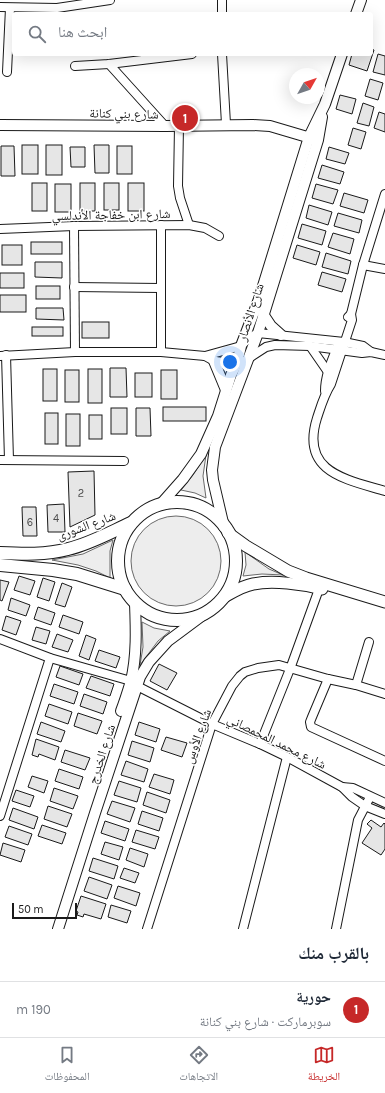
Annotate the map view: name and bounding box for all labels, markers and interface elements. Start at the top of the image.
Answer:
search box [12,12,373,56]
icon: search [26,23,48,45]
text: ابحث هنا [58,23,107,41]
north arrow [289,68,325,104]
pin: 1 [172,103,198,133]
street label: شارع بني كنانة [89,105,159,125]
street label: شارع ابن خفاجة الأندلسي [51,206,171,226]
street label: شارع الأنصار [234,281,269,344]
your location [220,352,240,372]
house number: 2 [78,487,84,500]
street label: شارع الشورى [55,508,118,545]
house number: 4 [53,512,59,525]
house number: 6 [27,516,33,529]
street label: شارع الأوس [181,707,216,766]
street label: شارع محمد المحمصاني [223,711,329,775]
street label: شارع الخدرج [85,722,120,786]
scale bar [12,901,77,920]
text: 50 m [18,903,44,916]
text: بالقرب منك [298,943,369,963]
text: حورية [296,988,331,1006]
text: 190 m [16,1002,51,1017]
text: 1 [354,1002,358,1017]
text: سوبرماركت · شارع بني كنانة [200,1014,331,1029]
tab: المحفوظات [45,1044,90,1087]
tab: الاتجاهات [179,1044,218,1087]
tab: الخريطة [308,1044,340,1087]

